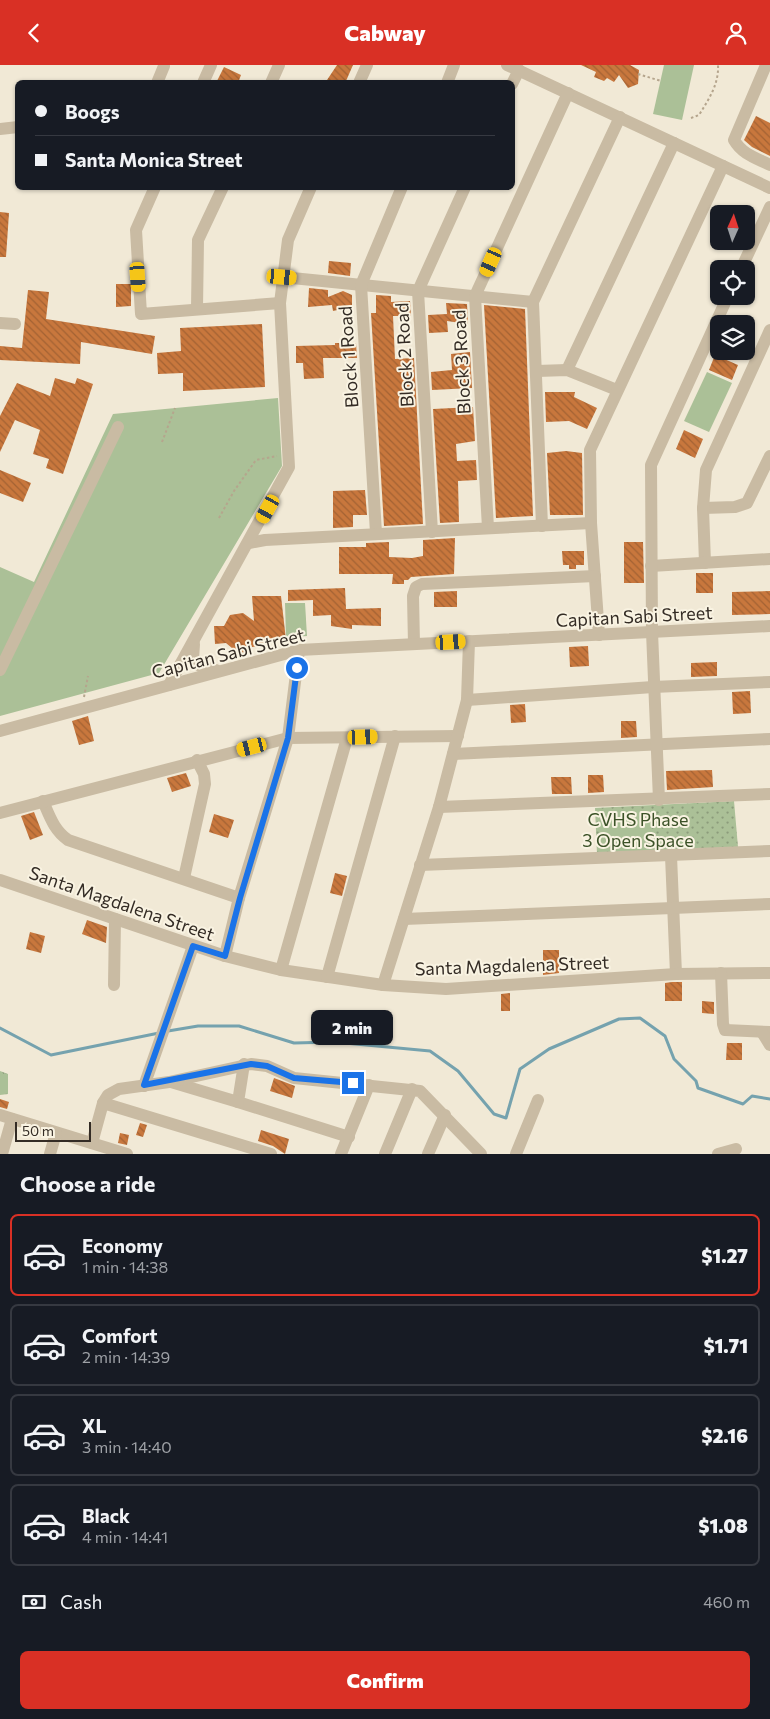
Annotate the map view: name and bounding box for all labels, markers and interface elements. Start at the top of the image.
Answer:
icon: back [20,19,48,47]
text: Cabway [344,19,426,46]
icon: person [722,19,750,47]
text: Boogs [65,100,120,123]
text: Santa Monica Street [65,148,243,171]
north arrow [710,205,755,250]
map controls [710,205,755,360]
car [478,245,503,279]
button: locate [710,260,755,305]
car [129,262,146,292]
car [266,268,297,286]
street label: Block 2 Road [390,302,418,408]
street label: Block 1 Road [333,305,363,409]
street label: Block 3 Road [447,309,475,415]
button: layers [710,315,755,360]
car [254,492,281,526]
street label: Capitan Sabi Street [555,601,713,631]
street label: Capitan Sabi Street [149,623,307,683]
car [435,634,466,650]
route start [286,657,308,679]
car [347,729,378,745]
car [235,736,268,758]
park label: CVHS Phase 3 Open Space [582,808,694,851]
street label: Santa Magdalena Street [26,861,218,945]
street label: Santa Magdalena Street [414,951,610,979]
callout: 2 min [312,1011,394,1045]
text: 2 min [332,1018,372,1037]
route end [342,1072,364,1094]
scale bar [15,1119,91,1142]
text: 50 m [22,1122,54,1139]
text: Choose a ride [20,1170,155,1197]
icon: car [22,1233,67,1278]
text: Economy [82,1234,163,1257]
text: $1.27 [701,1244,748,1267]
text: 1 min · 14:38 [82,1257,168,1276]
icon: car [22,1323,67,1368]
text: Comfort [82,1324,158,1347]
text: $1.71 [703,1334,748,1357]
text: 2 min · 14:39 [82,1347,170,1366]
icon: car [22,1413,67,1458]
text: XL [82,1414,107,1437]
text: $2.16 [701,1424,748,1447]
text: 3 min · 14:40 [82,1437,172,1456]
icon: car [22,1503,67,1548]
text: Black [82,1504,130,1527]
text: $1.08 [698,1514,748,1537]
text: 4 min · 14:41 [82,1527,168,1546]
icon: cash [20,1588,48,1616]
text: Cash [60,1590,102,1613]
text: 460 m [703,1592,750,1611]
button: Confirm [20,1651,750,1709]

